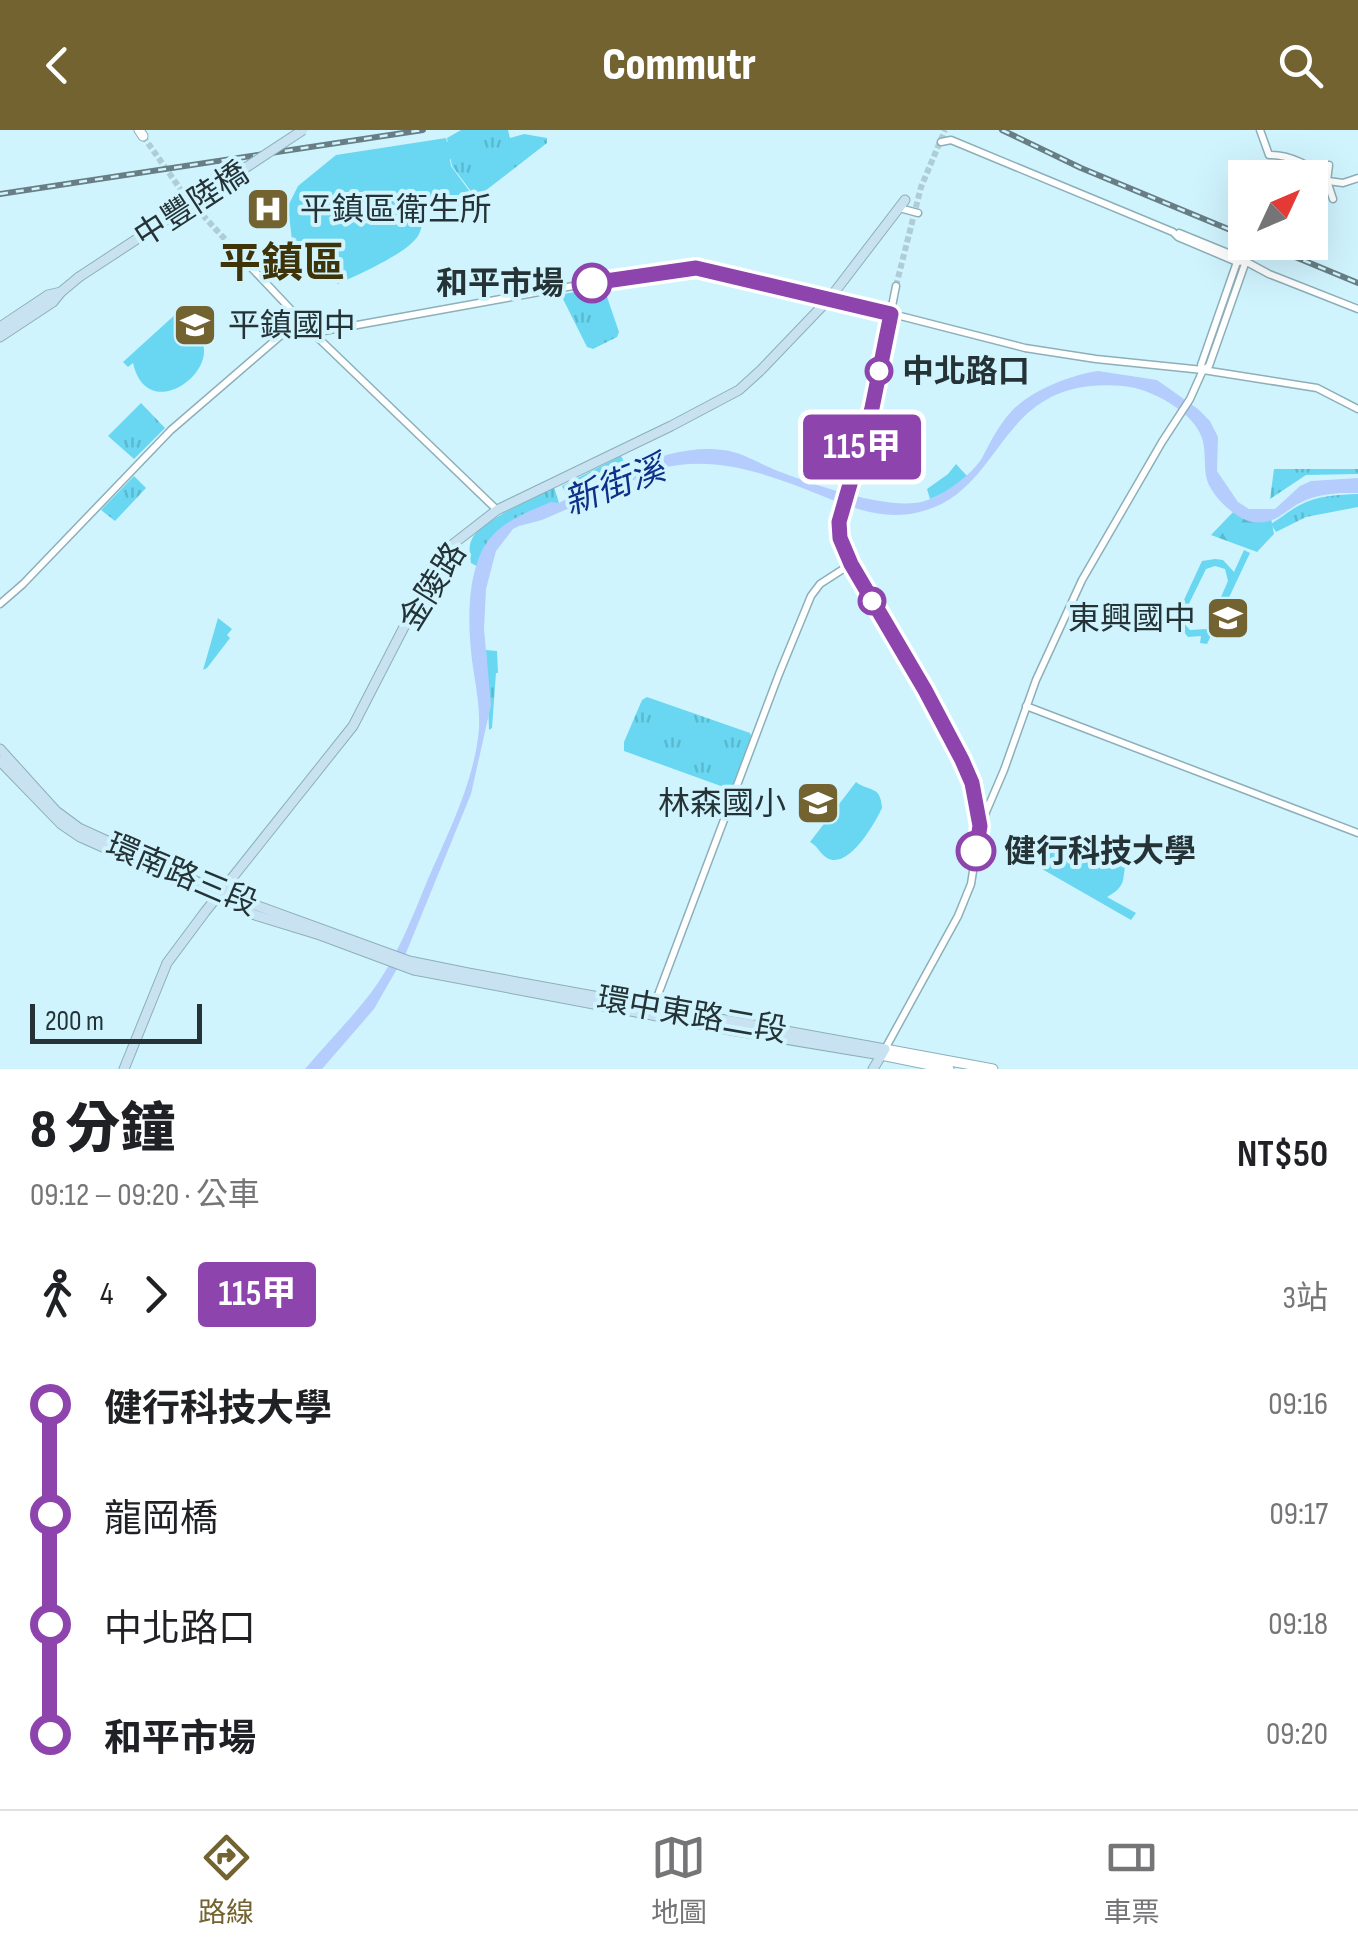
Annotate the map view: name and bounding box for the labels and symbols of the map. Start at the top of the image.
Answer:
street label: 中豐陸橋 [128,154,256,256]
north arrow [1228,160,1328,260]
hospital icon: 平鎮區衛生所 [245,186,291,232]
place label: 平鎮區衛生所 [300,191,492,230]
district label: 平鎮區 [219,239,345,290]
marker: 和平市場 [573,264,611,302]
place label: 和平市場 [436,265,564,304]
school or university icon: 平鎮國中 [172,302,218,348]
place label: 平鎮國中 [228,307,356,346]
place label: 中北路口 [902,353,1030,392]
marker: 中北路口 [866,358,892,384]
line badge: 115甲 [792,414,932,480]
water label: 新街溪 [558,446,676,525]
street label: 金陵路 [391,536,475,638]
unlabelled marker [859,588,885,614]
school or university icon: 東興國中 [1205,595,1251,641]
place label: 東興國中 [1068,600,1196,639]
school or university icon: 林森國小 [795,780,841,826]
place label: 林森國小 [658,785,786,824]
street label: 環南路三段 [100,826,263,925]
marker: 健行科技大學 [957,832,995,870]
place label: 健行科技大學 [1004,833,1196,872]
street label: 環中東路二段 [594,980,790,1051]
scale bar [30,999,202,1044]

